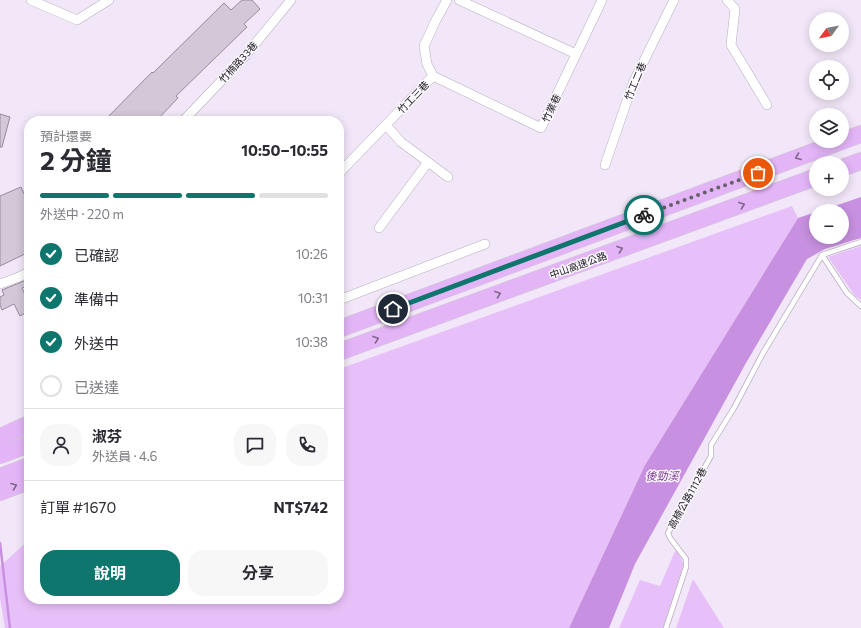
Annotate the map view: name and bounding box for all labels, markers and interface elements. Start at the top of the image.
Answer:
north arrow [809,12,849,52]
map controls [809,12,849,244]
street label: 竹楠路33巷 [216,39,260,85]
street label: 竹工二巷 [622,60,648,102]
button: locate [809,60,849,100]
street label: 竹工三巷 [395,78,431,116]
street label: 竹業巷 [539,92,563,124]
button: layers [809,108,849,148]
text: 預計還要 [40,128,92,144]
text: 10:50–10:55 [241,141,328,159]
text: 2 分鐘 [40,144,112,175]
one-way arrow [795,153,802,161]
pin [741,156,775,190]
button: + [809,156,849,196]
icon: bag [747,162,769,184]
courier [624,195,664,235]
one-way arrow [738,201,745,209]
icon: bike [633,204,655,226]
button: − [809,204,849,244]
text: 外送中 · 220 m [40,206,124,222]
icon: check [40,243,62,265]
text: 已確認 [74,246,119,264]
text: 10:26 [296,246,328,262]
one-way arrow [616,246,623,254]
street label: 中山高速公路 [548,249,608,281]
icon: check [40,287,62,309]
text: 準備中 [74,290,119,308]
text: 10:31 [298,290,328,306]
one-way arrow [494,290,501,299]
pin [376,292,410,326]
icon: home [382,298,404,320]
icon: check [40,331,62,353]
text: 外送中 [74,334,119,352]
text: 10:38 [296,334,328,350]
one-way arrow [372,335,379,343]
text: 已送達 [74,378,119,396]
button: person [40,424,82,466]
button: chat [234,424,276,466]
button: phone [286,424,328,466]
text: 淑芬 [92,427,122,445]
text: 外送員 · 4.6 [92,448,158,464]
street label: 高楠公路1112巷 [665,465,709,531]
water label: 後勁溪 [646,469,680,482]
one-way arrow [11,483,18,491]
text: 訂單 #1670 [40,498,116,516]
text: NT$742 [273,498,328,516]
button: 說明 [40,550,180,596]
button: 分享 [188,550,328,596]

